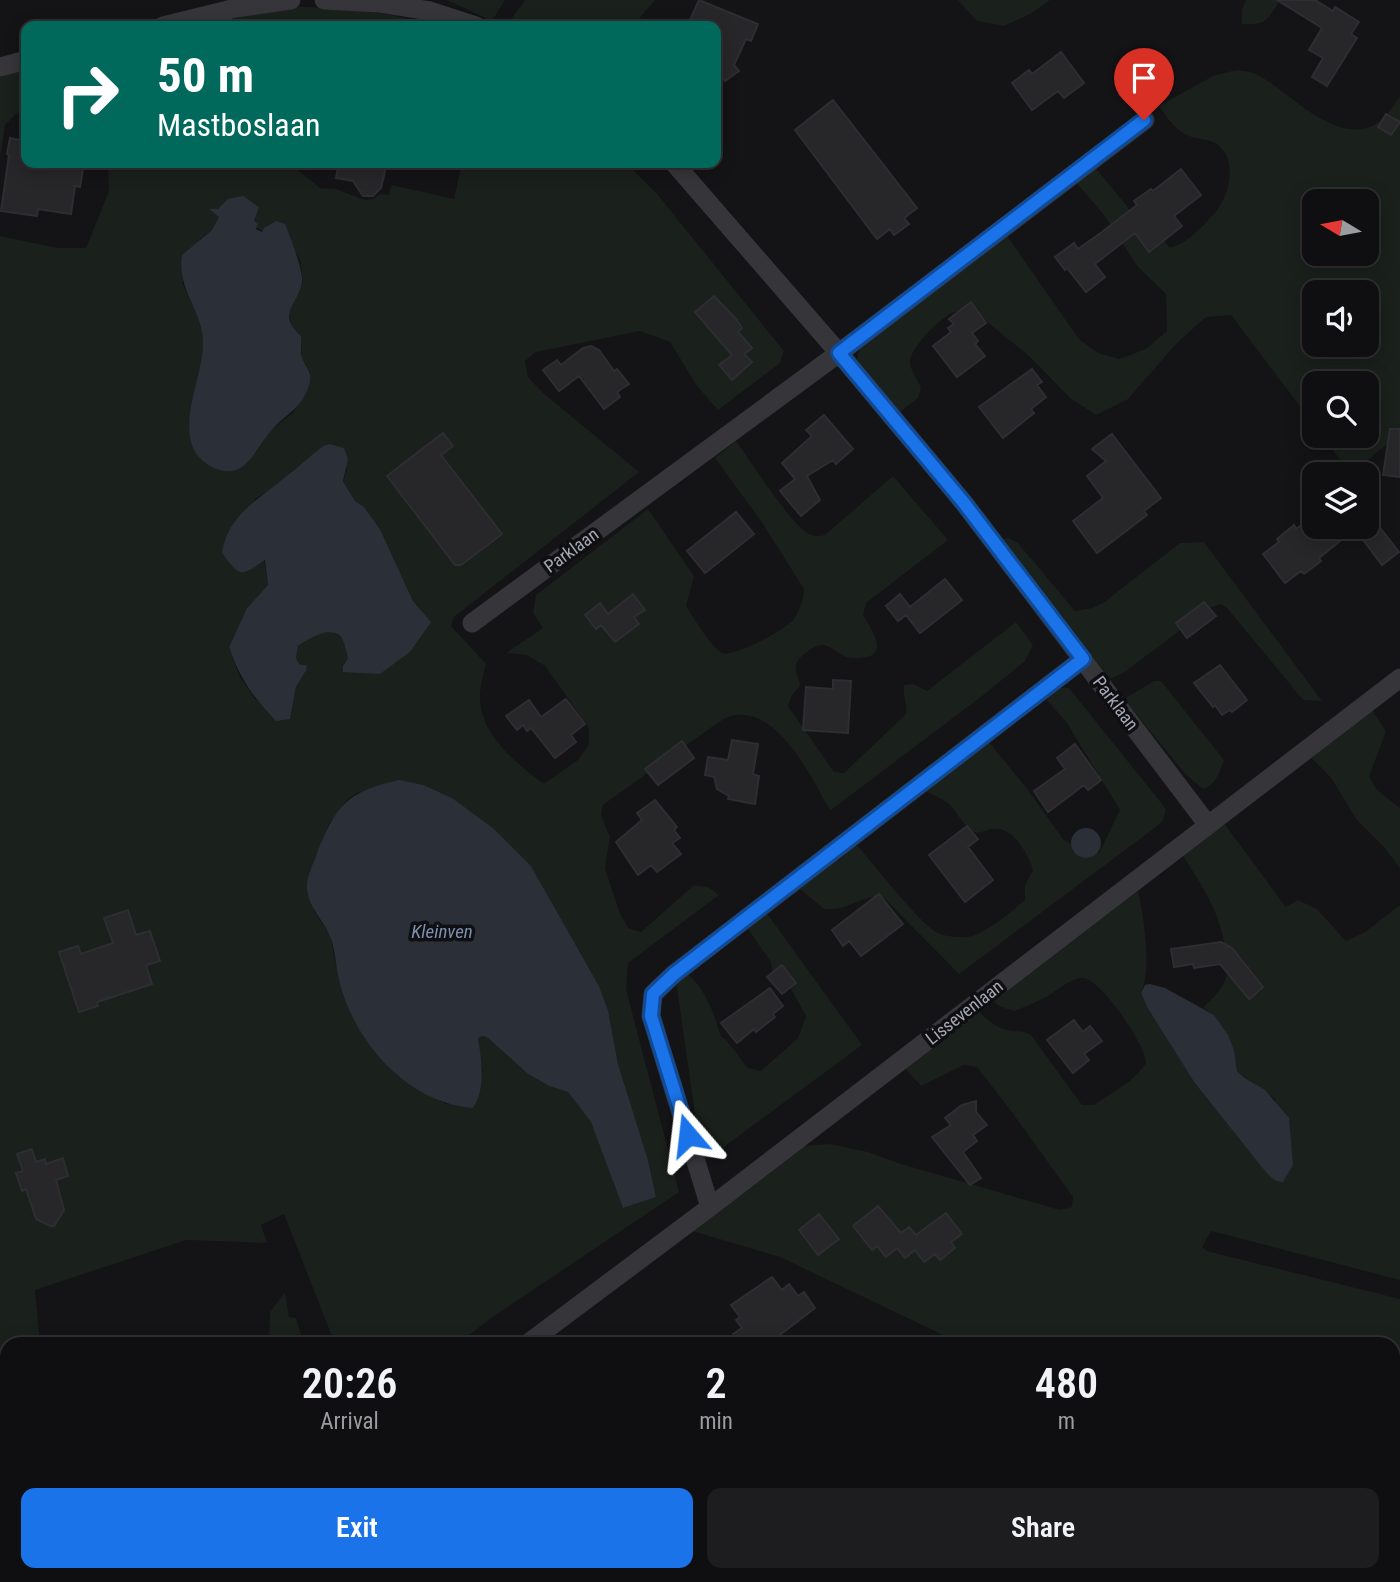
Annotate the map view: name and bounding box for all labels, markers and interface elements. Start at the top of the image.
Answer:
text: 50 m [157,47,254,104]
pin [1114,48,1174,120]
icon: right [42,49,133,140]
icon: arrive [1125,59,1163,97]
text: Mastboslaan [157,106,321,144]
north arrow [1302,189,1379,266]
map controls [1302,189,1379,539]
button: sound [1302,280,1379,357]
button: search [1302,371,1379,448]
button: layers [1302,462,1379,539]
street label: Parklaan [540,523,602,577]
street label: Parklaan [1089,672,1143,734]
water label: Kleinven [411,920,473,943]
street label: Lissevenlaan [921,975,1007,1049]
position arrow [651,1098,725,1172]
text: 20:26 [302,1359,397,1408]
text: 2 [706,1359,727,1408]
text: 480 [1035,1359,1098,1408]
text: Arrival [320,1408,379,1435]
text: min [699,1408,733,1435]
text: m [1058,1408,1075,1435]
button: Exit [21,1488,693,1568]
button: Share [707,1488,1379,1568]

